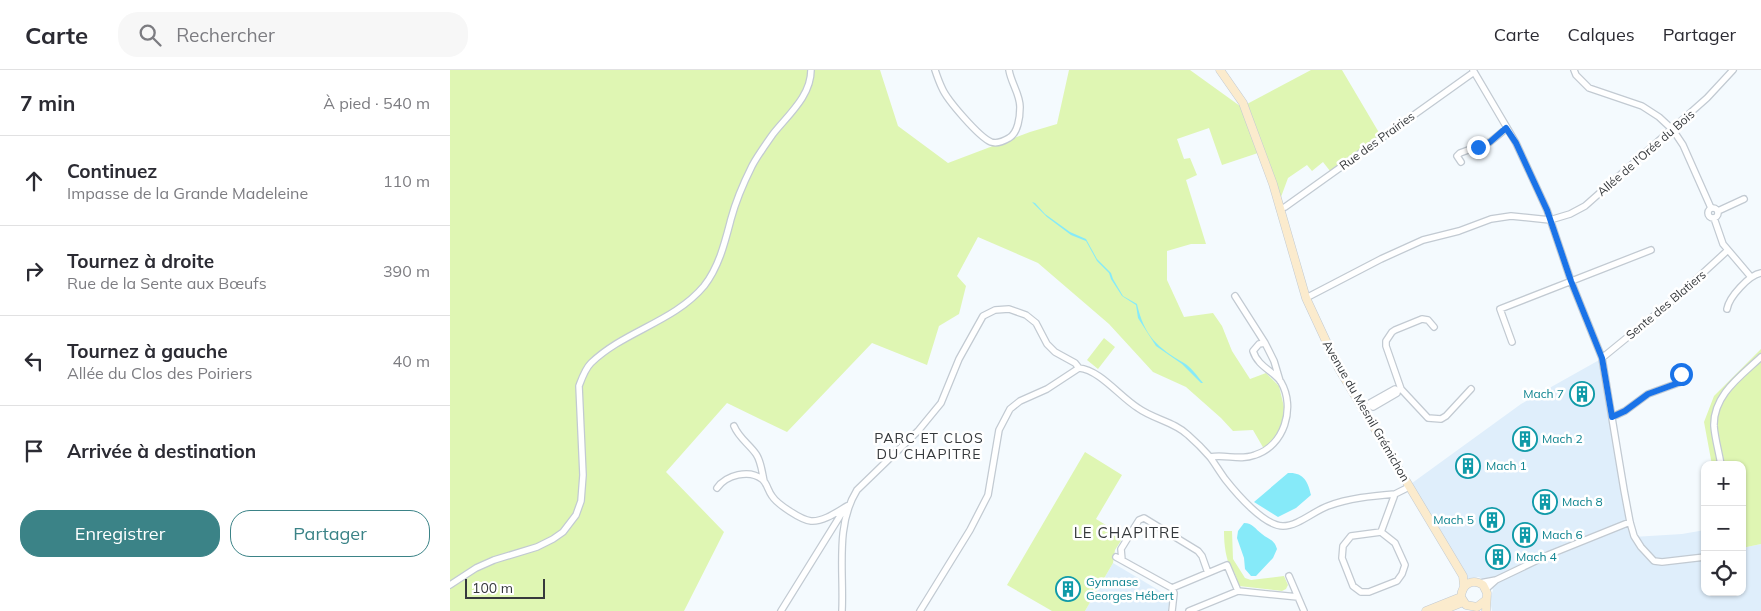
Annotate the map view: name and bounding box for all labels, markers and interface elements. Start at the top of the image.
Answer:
search box [118,12,468,57]
text: Carte [25,20,88,50]
icon: search [136,21,164,49]
text: Rechercher [176,23,275,47]
text: Carte [1494,23,1540,46]
text: Calques [1568,23,1635,46]
text: Partager [1663,23,1736,46]
text: 7 min [20,90,75,116]
text: À pied · 540 m [323,93,430,113]
street label: Allée de l'Orée du Bois [1594,106,1697,199]
street label: Rue des Prairies [1336,108,1417,173]
route end [1467,136,1490,159]
text: Continuez [67,159,157,183]
icon: ahead [20,167,48,195]
text: 110 m [383,171,430,191]
text: Impasse de la Grande Madeleine [67,183,308,203]
text: Tournez à droite [67,249,214,273]
icon: right [20,257,48,285]
text: 390 m [383,261,430,281]
street label: Sente des Blatiers [1623,267,1709,342]
text: Rue de la Sente aux Bœufs [67,273,267,293]
street label: Avenue du Mesnil Grémichon [1320,337,1413,484]
text: Tournez à gauche [67,339,228,363]
icon: left [20,347,48,375]
text: 40 m [393,351,430,371]
text: Allée du Clos des Poiriers [67,363,252,383]
route start [1670,363,1693,386]
building icon: Mach 7 [1569,381,1595,407]
place label: Mach 7 [1523,386,1564,401]
building icon: Mach 2 [1512,426,1538,452]
district label: PARC ET CLOS DU CHAPITRE [874,429,984,463]
place label: Mach 2 [1542,431,1583,446]
icon: arrive [20,437,48,465]
text: Arrivée à destination [67,439,256,463]
building icon: Mach 1 [1455,453,1481,479]
place label: Mach 1 [1486,458,1527,473]
map controls [1701,461,1746,596]
button: + [1701,461,1746,506]
building icon: Mach 8 [1532,489,1558,515]
place label: Mach 8 [1562,494,1603,509]
button: − [1701,506,1746,551]
building icon: Mach 5 [1479,507,1505,533]
button: Enregistrer [20,510,220,557]
button: Partager [230,510,430,557]
place label: Mach 5 [1433,512,1474,527]
building icon: Mach 6 [1512,522,1538,548]
district label: LE CHAPITRE [1074,523,1180,542]
place label: Mach 6 [1542,527,1583,542]
building icon: Mach 4 [1485,544,1511,570]
place label: Mach 4 [1516,549,1557,564]
button: locate [1701,551,1746,596]
place label: Gymnase Georges Hébert [1086,574,1174,603]
scale bar [465,576,545,599]
building icon: Gymnase Georges Hébert [1055,576,1081,602]
text: 100 m [472,579,513,597]

